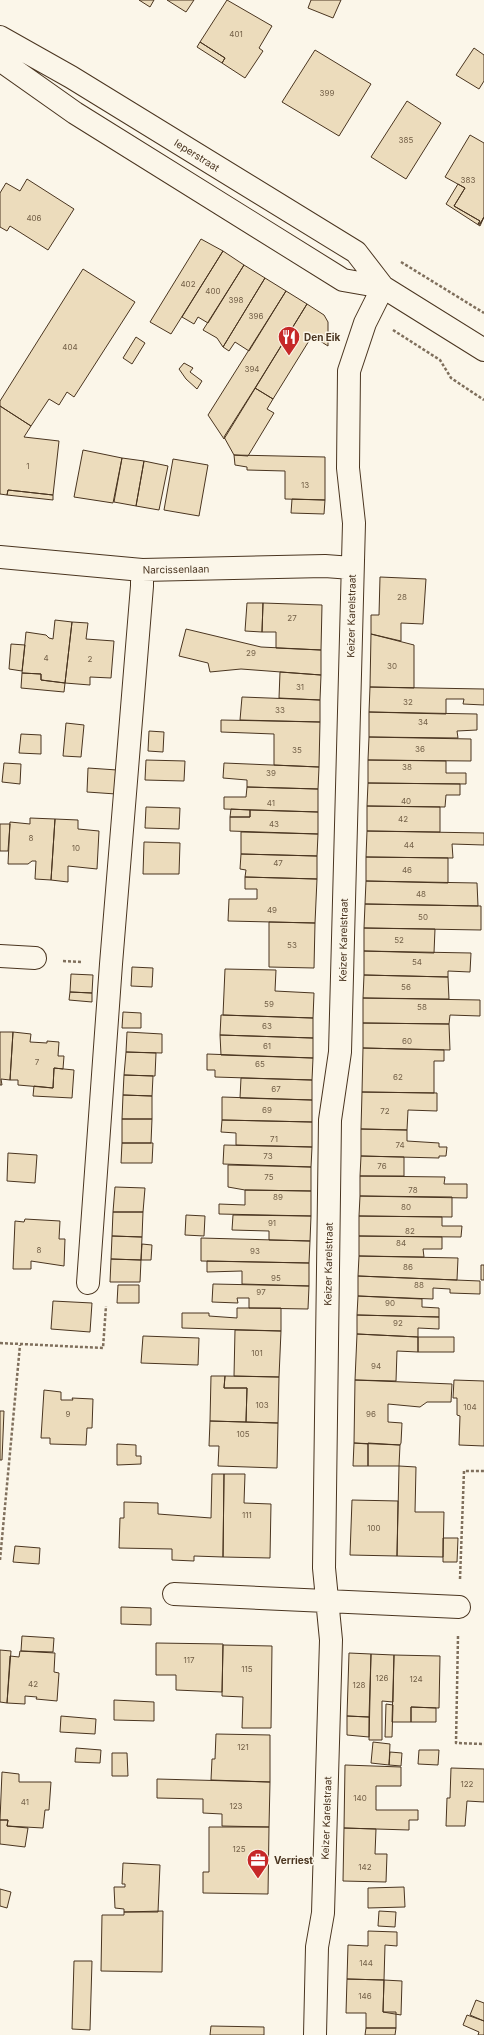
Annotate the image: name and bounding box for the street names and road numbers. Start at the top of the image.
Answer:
street label: Ieperstraat [172,136,222,174]
street label: Narcissenlaan [143,562,210,576]
street label: Keizer Karelstraat [344,573,358,658]
street label: Keizer Karelstraat [336,897,350,982]
street label: Keizer Karelstraat [321,1221,335,1306]
street label: Keizer Karelstraat [319,1775,333,1860]

